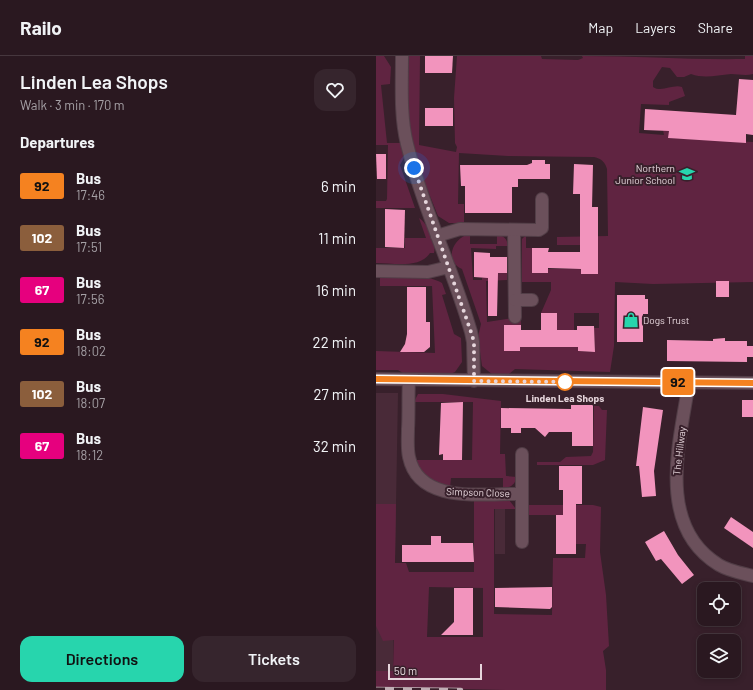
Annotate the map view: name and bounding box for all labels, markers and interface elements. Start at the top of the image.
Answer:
text: Railo [20,16,62,39]
text: Map [588,19,613,36]
text: Layers [635,19,676,36]
text: Share [698,19,733,36]
button: heart [314,69,356,111]
text: Linden Lea Shops [20,70,168,93]
text: Walk · 3 min · 170 m [20,97,125,113]
text: Departures [20,133,95,151]
your location [404,158,424,178]
place label: Northern Junior School [615,162,675,186]
school or university icon: Northern Junior School [678,165,696,183]
text: Bus [76,169,101,187]
text: 92 [34,177,50,194]
text: 6 min [321,177,356,195]
text: 17:46 [76,187,105,203]
text: Bus [76,221,101,239]
text: 102 [32,229,52,246]
text: 11 min [318,229,356,247]
text: 17:51 [76,239,102,255]
text: Bus [76,273,101,291]
text: 67 [35,281,49,298]
text: 16 min [316,281,356,299]
text: 17:56 [76,291,104,307]
shop icon: Dogs Trust [622,311,640,329]
place label: Dogs Trust [643,314,690,326]
text: Bus [76,325,101,343]
text: 92 [34,333,50,350]
text: 22 min [313,333,356,351]
text: 18:02 [76,343,106,359]
line badge: 92 [660,369,696,395]
marker: Linden Lea Shops [556,373,574,391]
text: 92 [670,373,686,390]
text: Bus [76,377,101,395]
text: 102 [32,385,52,402]
text: 27 min [314,385,356,403]
place label: Linden Lea Shops [526,392,604,404]
text: 18:07 [76,395,105,411]
street label: The Hillway [670,426,688,476]
text: Bus [76,429,101,447]
text: 67 [35,437,49,454]
text: 32 min [313,437,356,455]
text: 18:12 [76,447,103,463]
street label: Simpson Close [446,485,510,499]
map controls [697,582,741,678]
button: locate [697,582,741,626]
button: layers [697,634,741,678]
button: Directions [20,636,184,682]
button: Tickets [192,636,356,682]
scale bar [388,662,482,681]
text: 50 m [394,664,417,677]

